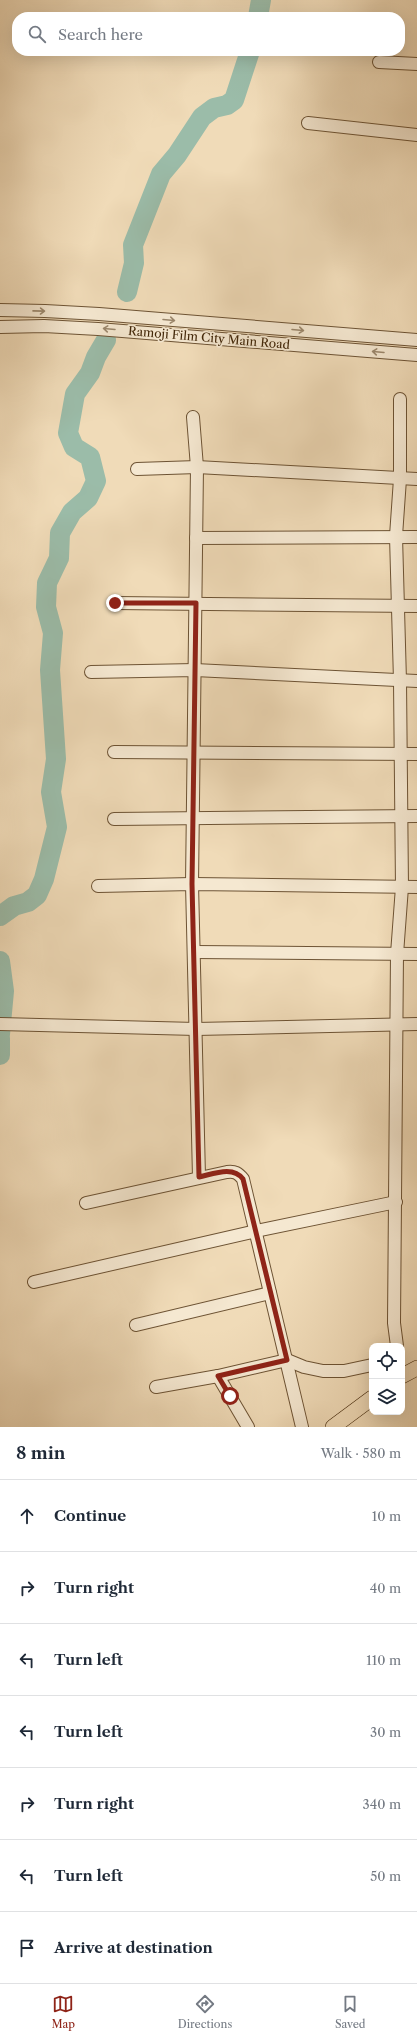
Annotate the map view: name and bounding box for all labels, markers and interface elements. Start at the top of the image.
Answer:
search box [12,12,405,56]
icon: search [26,23,48,45]
text: Search here [58,25,143,44]
one-way arrow [32,307,45,315]
one-way arrow [162,316,175,323]
street label: Ramoji Film City Main Road [128,323,291,352]
one-way arrow [103,326,116,333]
one-way arrow [291,327,304,334]
one-way arrow [372,348,385,356]
route end [106,594,124,612]
map controls [369,1343,405,1415]
button: locate [369,1343,405,1379]
button: layers [369,1379,405,1415]
route start [221,1387,239,1405]
text: 8 min [16,1443,65,1463]
text: Walk · 580 m [321,1445,401,1461]
icon: ahead [16,1505,38,1527]
text: Continue [54,1506,126,1525]
text: 10 m [372,1508,401,1524]
icon: right [16,1577,38,1599]
text: Turn right [54,1578,134,1597]
text: 40 m [370,1580,401,1596]
icon: left [16,1649,38,1671]
text: Turn left [54,1650,123,1669]
text: 110 m [366,1652,401,1668]
icon: left [16,1721,38,1743]
text: Turn left [54,1722,123,1741]
text: 30 m [370,1724,401,1740]
icon: right [16,1793,38,1815]
text: Turn right [54,1794,134,1813]
text: 340 m [363,1796,401,1812]
icon: left [16,1865,38,1887]
text: Turn left [54,1866,123,1885]
text: 50 m [370,1868,401,1884]
icon: arrive [16,1937,38,1959]
text: Arrive at destination [54,1938,213,1957]
tab: Map [51,1993,75,2031]
tab: Directions [178,1993,232,2031]
tab: Saved [335,1993,366,2031]

